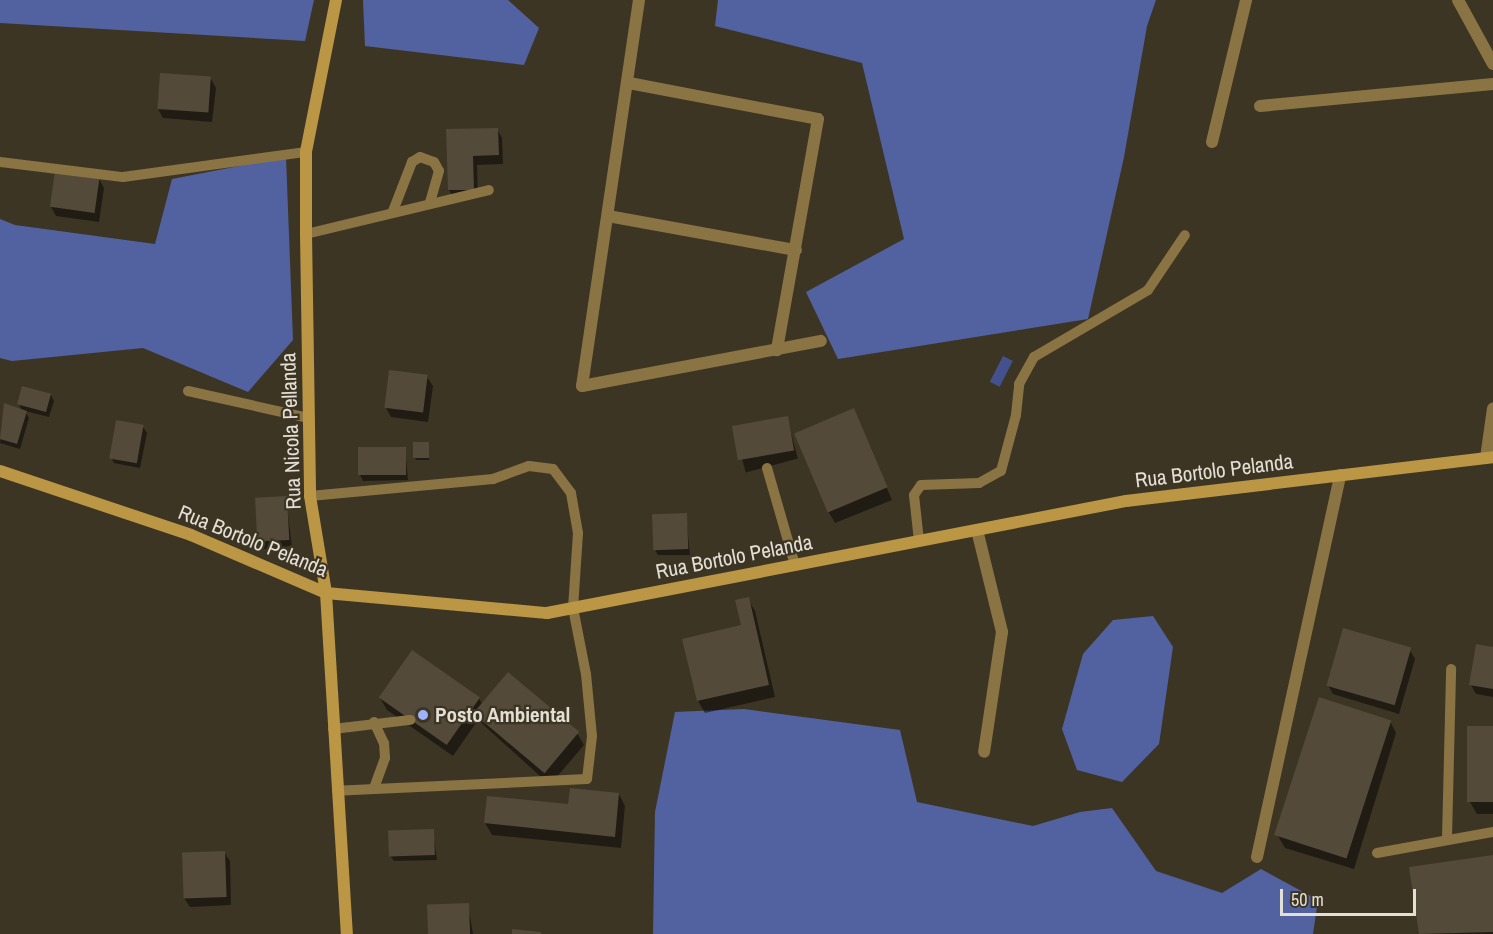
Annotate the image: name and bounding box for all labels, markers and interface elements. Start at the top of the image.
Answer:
street label: Rua Nicola Pellanda [276,352,306,510]
street label: Rua Bortolo Pelanda [1134,449,1294,493]
street label: Rua Bortolo Pelanda [175,500,331,582]
street label: Rua Bortolo Pelanda [654,529,814,585]
place label: Posto Ambiental [435,702,571,728]
marker: Posto Ambiental [416,708,430,722]
scale bar [1283,877,1420,915]
text: 50 m [1291,887,1324,912]

